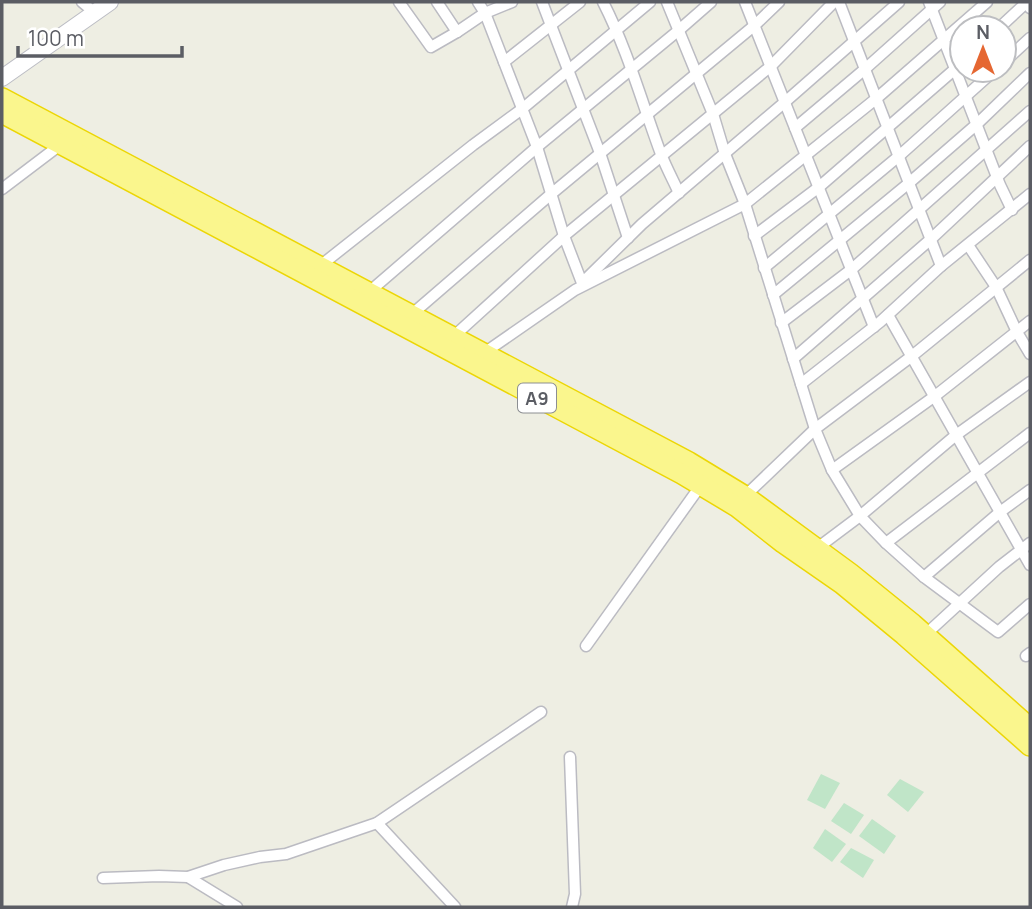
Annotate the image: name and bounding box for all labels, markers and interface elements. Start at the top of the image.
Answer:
scale bar [18,14,182,58]
north arrow [948,14,1018,84]
text: N [976,19,990,45]
text: 100 m [28,24,84,52]
road number: A9 [518,384,556,412]

